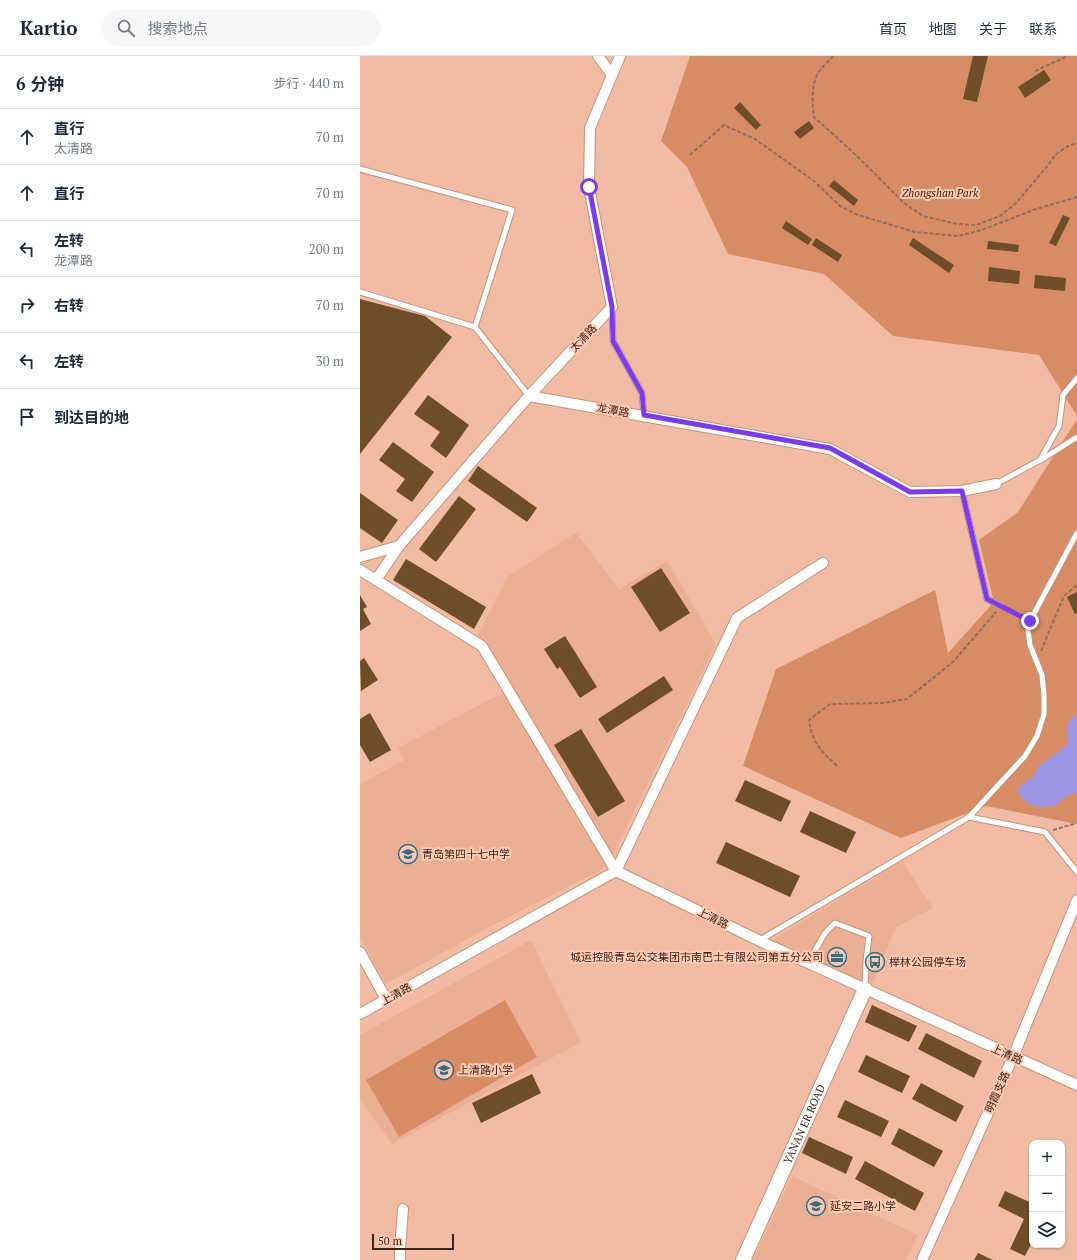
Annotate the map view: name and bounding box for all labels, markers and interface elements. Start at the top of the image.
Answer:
search box [101,10,381,46]
text: Kartio [20,15,77,40]
icon: search [115,17,137,39]
text: 搜索地点 [147,18,207,38]
text: 首页 [879,19,907,38]
text: 地图 [929,19,957,38]
text: 关于 [979,19,1007,38]
text: 联系 [1029,19,1057,38]
text: 6 分钟 [16,72,64,95]
text: 步行 · 440 m [273,74,344,92]
text: 直行 [54,118,84,138]
icon: ahead [16,126,38,148]
text: 70 m [316,128,344,146]
text: 太清路 [54,139,93,157]
route start [580,178,598,196]
icon: ahead [16,182,38,204]
text: 直行 [54,183,84,203]
text: 70 m [316,184,344,202]
park label: Zhongshan Park [902,186,979,200]
text: 左转 [54,230,84,250]
icon: left [16,238,38,260]
text: 200 m [309,240,344,258]
text: 龙潭路 [54,251,93,269]
icon: right [16,294,38,316]
text: 右转 [54,295,84,315]
text: 70 m [316,296,344,314]
street label: 太清路 [567,321,599,355]
icon: left [16,350,38,372]
text: 左转 [54,351,84,371]
text: 30 m [316,352,344,370]
street label: 龙潭路 [596,400,630,420]
icon: arrive [16,406,38,428]
text: 到达目的地 [54,407,129,427]
route end [1021,612,1039,630]
school or university icon: 青岛第四十七中学 [397,843,419,865]
place label: 青岛第四十七中学 [422,847,510,861]
street label: 上清路 [695,904,731,932]
office icon: 城运控股青岛公交集团市南巴士有限公司第五分公司 [826,946,848,968]
place label: 城运控股青岛公交集团市南巴士有限公司第五分公司 [570,950,823,964]
bus stop icon: 榉林公园停车场 [864,951,886,973]
place label: 榉林公园停车场 [889,955,966,969]
street label: 上清路 [378,980,414,1008]
street label: 上清路 [989,1041,1025,1067]
school or university icon: 上清路小学 [433,1059,455,1081]
place label: 上清路小学 [458,1063,513,1077]
street label: 明霞支路 [982,1069,1012,1115]
street label: YANAN ER ROAD [780,1082,828,1166]
map controls [1029,1140,1065,1248]
button: + [1029,1140,1065,1176]
button: − [1029,1176,1065,1212]
school or university icon: 延安二路小学 [805,1195,827,1217]
place label: 延安二路小学 [830,1199,896,1213]
button: layers [1029,1212,1065,1248]
scale bar [372,1232,454,1251]
text: 50 m [378,1234,402,1248]

